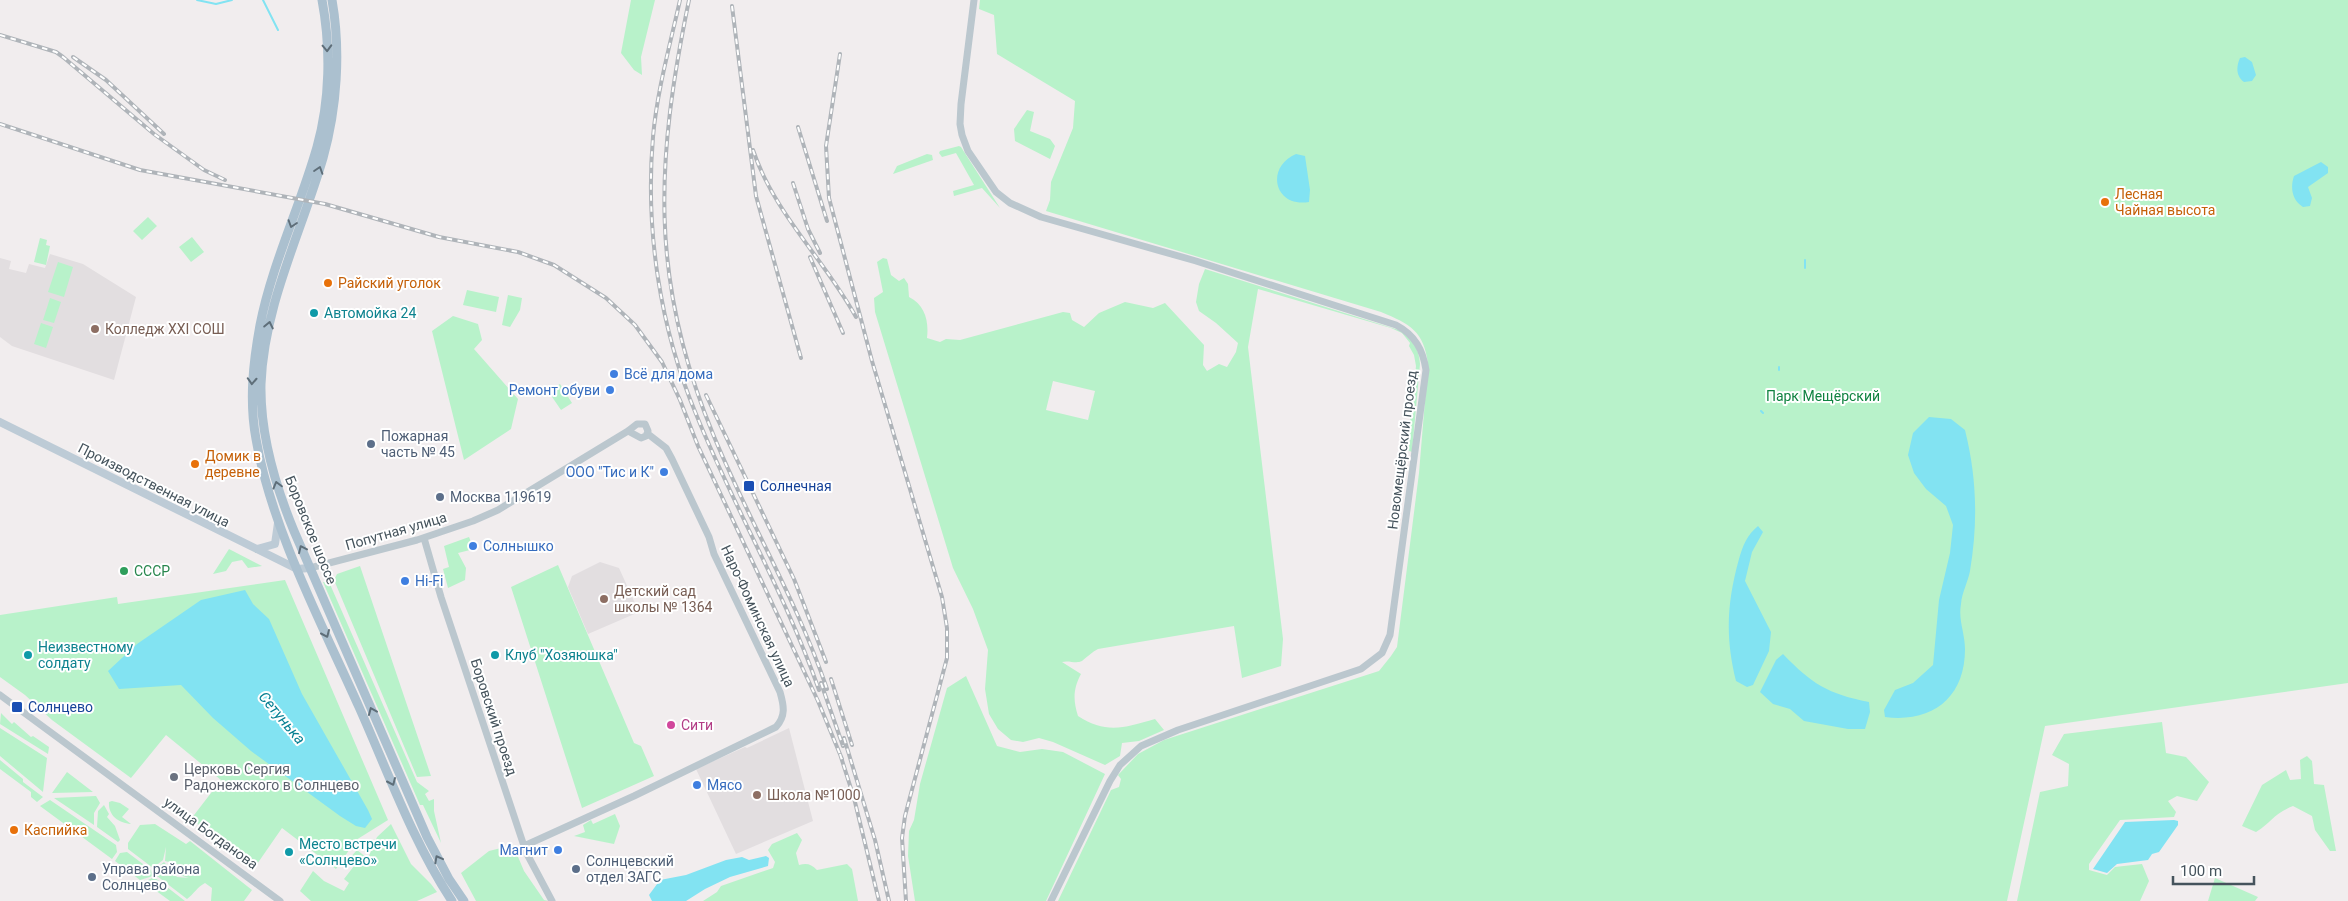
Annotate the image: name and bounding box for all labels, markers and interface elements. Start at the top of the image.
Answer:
one-way arrow [322,45,332,53]
one-way arrow [313,167,323,175]
place label: Лесная Чайная высота [2115,186,2215,218]
marker: Лесная Чайная высота [2099,196,2111,208]
one-way arrow [287,219,297,227]
place label: Райский уголок [338,275,441,291]
marker: Райский уголок [322,277,334,289]
place label: Автомойка 24 [324,305,416,321]
marker: Автомойка 24 [308,307,320,319]
place label: Колледж XXI СОШ [105,321,225,337]
one-way arrow [264,321,274,330]
marker: Колледж XXI СОШ [89,323,101,335]
place label: Всё для дома [624,366,713,382]
marker: Всё для дома [608,368,620,380]
street label: Новомещёрский проезд [1384,369,1420,530]
one-way arrow [247,377,258,385]
place label: Ремонт обуви [509,382,600,398]
marker: Ремонт обуви [604,384,616,396]
park label: Парк Мещёрский [1766,388,1880,404]
place label: Пожарная часть № 45 [381,428,455,460]
marker: Пожарная часть № 45 [365,438,377,450]
street label: Производственная улица [76,440,232,530]
place label: Домик в деревне [205,448,261,480]
marker: Домик в деревне [189,458,201,470]
place label: ООО "Тис и К" [566,464,654,480]
marker: ООО "Тис и К" [658,466,670,478]
street label: Боровское шоссе [282,473,340,587]
place label: Солнечная [760,478,832,494]
marker: Солнечная [742,479,756,493]
one-way arrow [272,481,283,490]
place label: Москва 119619 [450,489,551,505]
marker: Москва 119619 [434,491,446,503]
street label: Попутная улица [343,509,449,553]
place label: Солнышко [483,538,554,554]
marker: Солнышко [467,540,479,552]
street label: Наро-Фоминская улица [718,542,798,690]
one-way arrow [298,545,308,554]
place label: СССР [134,563,170,579]
marker: СССР [118,565,130,577]
place label: Hi-Fi [415,573,443,589]
marker: Hi-Fi [399,575,411,587]
place label: Детский сад школы № 1364 [614,583,713,615]
marker: Детский сад школы № 1364 [598,593,610,605]
one-way arrow [320,629,331,638]
place label: Неизвестному солдату [38,639,134,671]
place label: Клуб "Хозяюшка" [505,647,618,663]
marker: Неизвестному солдату [22,649,34,661]
marker: Клуб "Хозяюшка" [489,649,501,661]
street label: Боровский проезд [468,656,521,778]
water label: Сетунька [255,688,309,748]
place label: Солнцево [28,699,93,715]
marker: Солнцево [10,700,24,714]
one-way arrow [367,707,378,716]
place label: Сити [681,717,713,733]
marker: Сити [665,719,677,731]
place label: Церковь Сергия Радонежского в Солнцево [184,761,359,793]
marker: Церковь Сергия Радонежского в Солнцево [168,771,180,783]
one-way arrow [386,777,397,786]
place label: Мясо [707,777,742,793]
marker: Мясо [691,779,703,791]
place label: Школа №1000 [767,787,861,803]
marker: Школа №1000 [751,789,763,801]
street label: улица Богданова [161,794,261,872]
place label: Каспийка [24,822,87,838]
marker: Каспийка [8,824,20,836]
place label: Место встречи «Солнцево» [299,836,397,868]
place label: Магнит [499,842,548,858]
marker: Магнит [552,844,564,856]
marker: Место встречи «Солнцево» [283,846,295,858]
place label: Солнцевский отдел ЗАГС [586,853,674,885]
scale bar [2173,854,2254,886]
one-way arrow [435,856,445,865]
place label: Управа района Солнцево [102,861,200,893]
text: 100 m [2180,862,2222,880]
marker: Солнцевский отдел ЗАГС [570,863,582,875]
marker: Управа района Солнцево [86,871,98,883]

